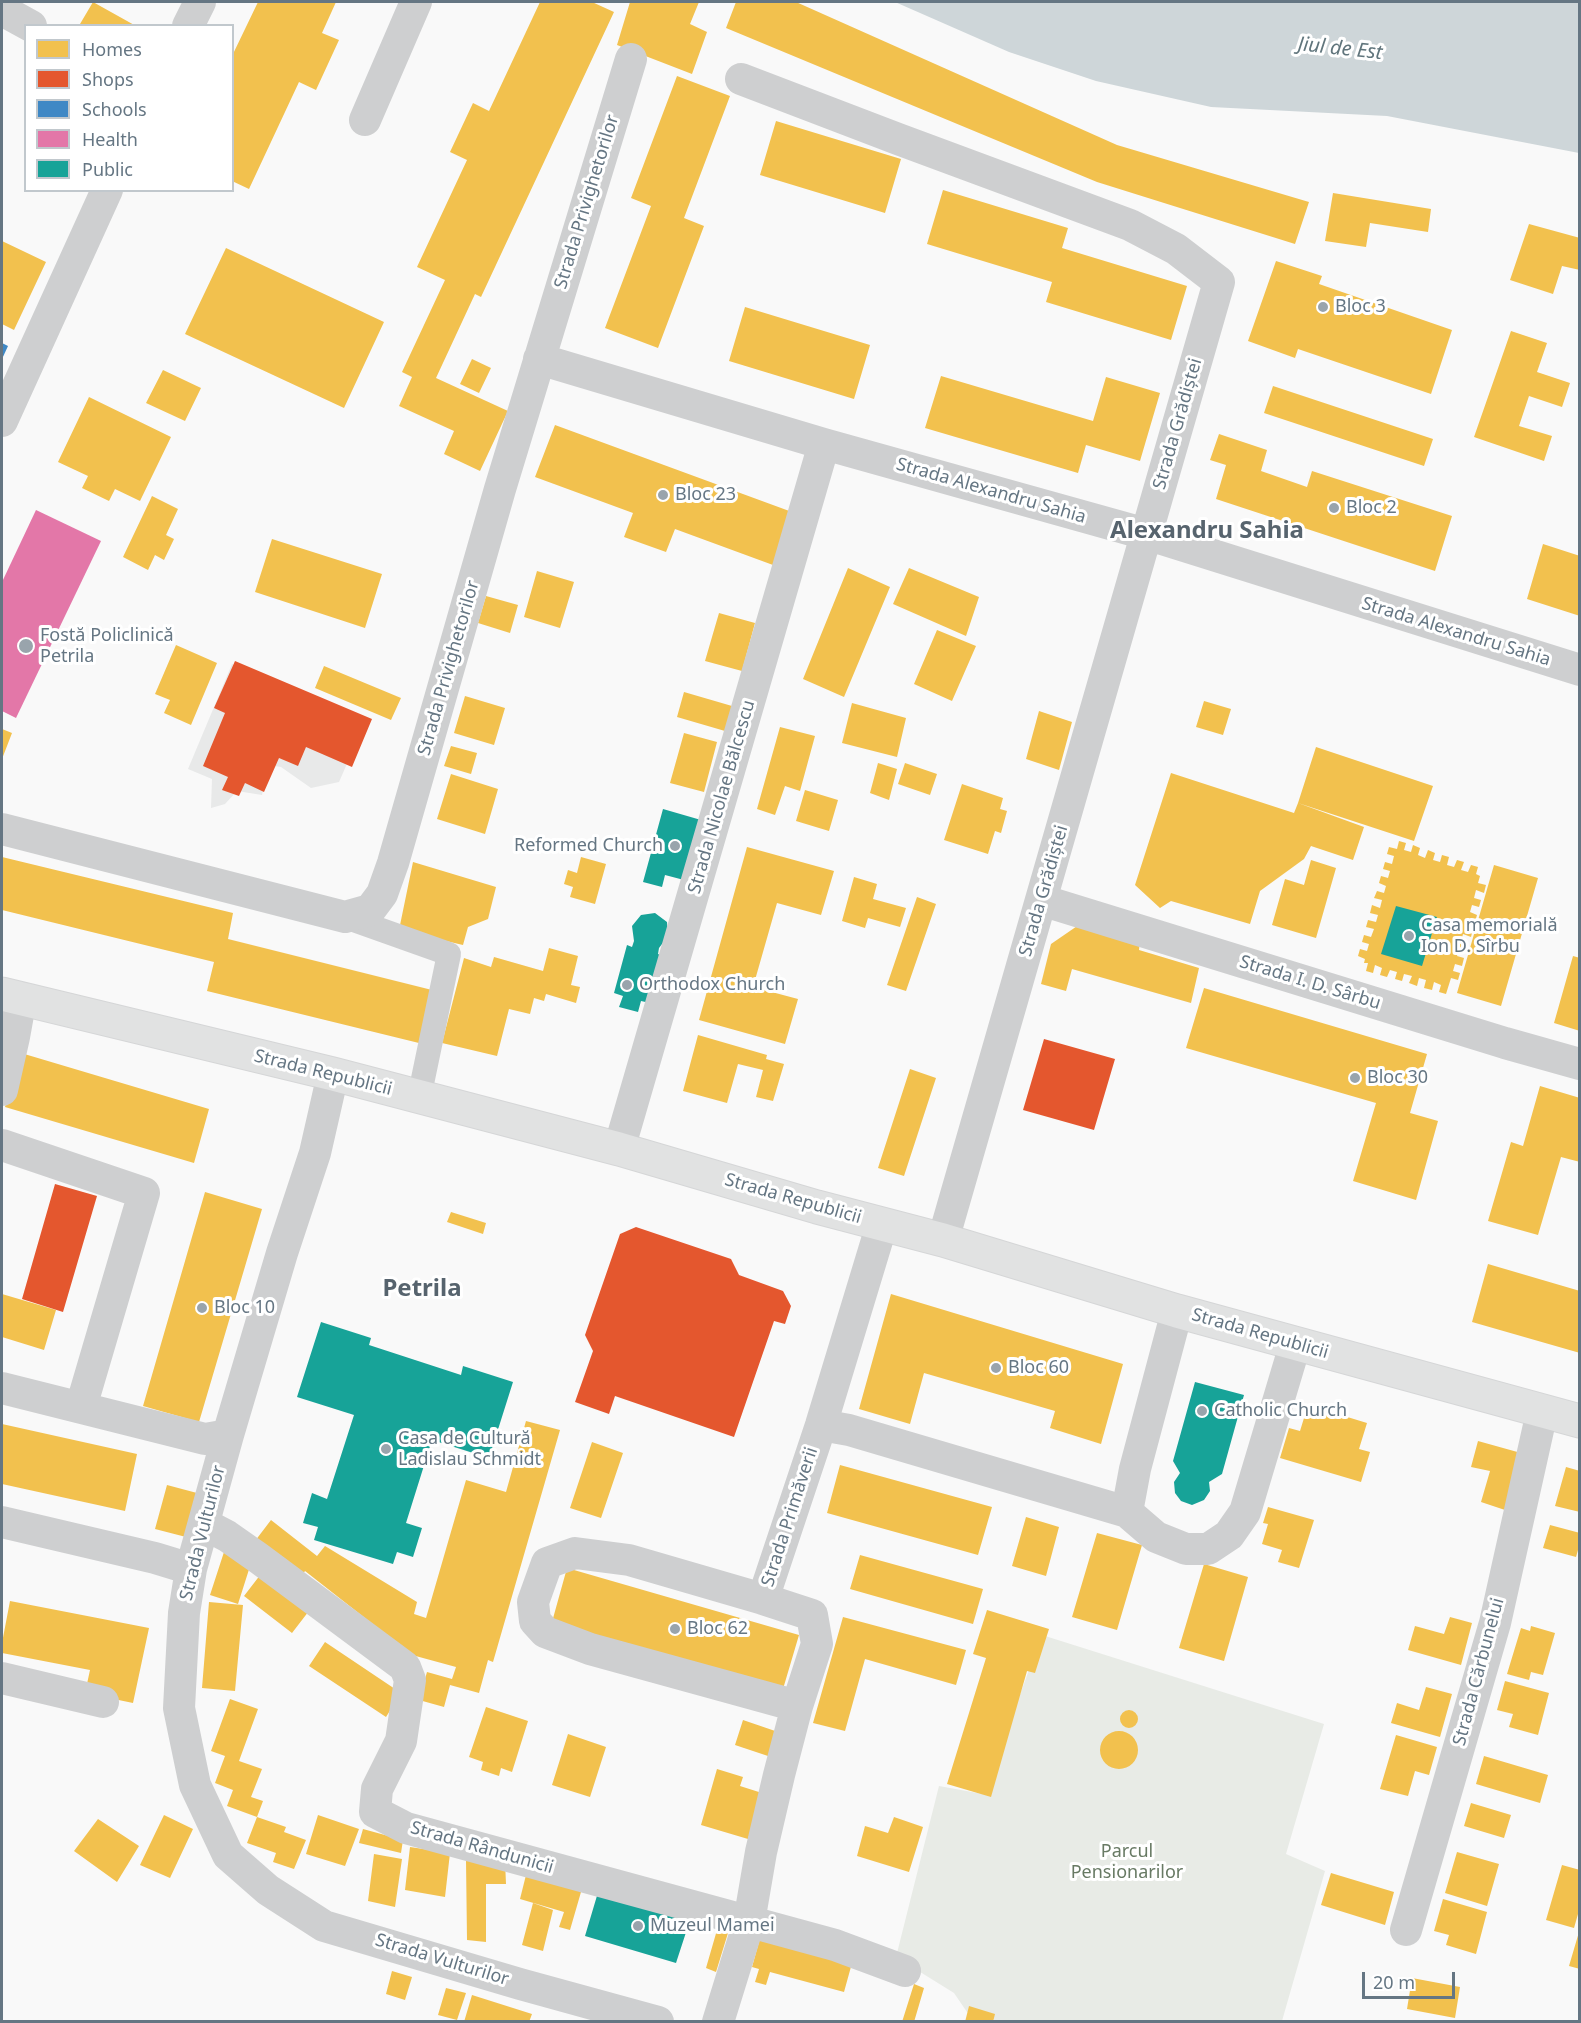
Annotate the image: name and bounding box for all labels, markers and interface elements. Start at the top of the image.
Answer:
legend [24,24,234,192]
water label: Jiul de Est [1297,33,1383,65]
text: Homes [82,37,142,61]
text: Shops [82,67,134,91]
text: Schools [82,97,147,121]
street label: Strada Privighetorilor [550,112,624,292]
text: Health [82,127,138,151]
text: Public [82,157,133,181]
place label: Bloc 3 [1335,296,1386,318]
marker: Bloc 3 [1316,300,1330,314]
street label: Strada Grădiștei [1149,356,1207,492]
street label: Strada Alexandru Sahia [894,454,1088,528]
place label: Bloc 23 [675,484,736,506]
marker: Bloc 23 [656,488,670,502]
place label: Bloc 2 [1346,497,1397,519]
marker: Bloc 2 [1327,501,1341,515]
district label: Alexandru Sahia [1110,517,1304,545]
street label: Strada Privighetorilor [414,578,484,758]
street label: Strada Alexandru Sahia [1359,593,1553,671]
place label: Fostă Policlinică Petrila [40,625,174,668]
marker: Fostă Policlinică Petrila [17,637,35,655]
street label: Strada Nicolae Bălcescu [684,698,760,896]
street label: Strada Grădiștei [1015,823,1073,959]
place label: Reformed Church [514,835,663,857]
marker: Reformed Church [668,839,682,853]
place label: Casa memorială Ion D. Sîrbu [1421,915,1557,958]
marker: Casa memorială Ion D. Sîrbu [1402,929,1416,943]
street label: Strada I. D. Sârbu [1237,951,1383,1015]
place label: Orthodox Church [639,974,785,996]
marker: Orthodox Church [620,978,634,992]
street label: Strada Republicii [252,1045,394,1101]
place label: Bloc 30 [1367,1067,1428,1089]
marker: Bloc 30 [1348,1071,1362,1085]
street label: Strada Republicii [722,1169,864,1229]
district label: Petrila [382,1275,462,1303]
place label: Bloc 10 [214,1297,275,1319]
marker: Bloc 10 [195,1301,209,1315]
street label: Strada Republicii [1189,1304,1331,1364]
place label: Bloc 60 [1008,1357,1069,1379]
marker: Bloc 60 [989,1361,1003,1375]
place label: Catholic Church [1214,1400,1347,1422]
marker: Catholic Church [1195,1404,1209,1418]
place label: Casa de Cultură Ladislau Schmidt [398,1428,541,1470]
marker: Casa de Cultură Ladislau Schmidt [379,1442,393,1456]
street label: Strada Primăverii [757,1445,823,1589]
street label: Strada Vulturilor [176,1463,230,1603]
street label: Strada Cărbunelui [1449,1596,1509,1748]
place label: Bloc 62 [687,1618,748,1640]
marker: Bloc 62 [668,1622,682,1636]
street label: Strada Rândunicii [408,1817,556,1879]
park label: Parcul Pensionarilor [1071,1841,1183,1884]
place label: Muzeul Mamei [650,1915,775,1937]
marker: Muzeul Mamei [631,1919,645,1933]
street label: Strada Vulturilor [373,1929,511,1991]
scale bar [1365,1960,1458,1998]
text: 20 m [1373,1970,1415,1994]

